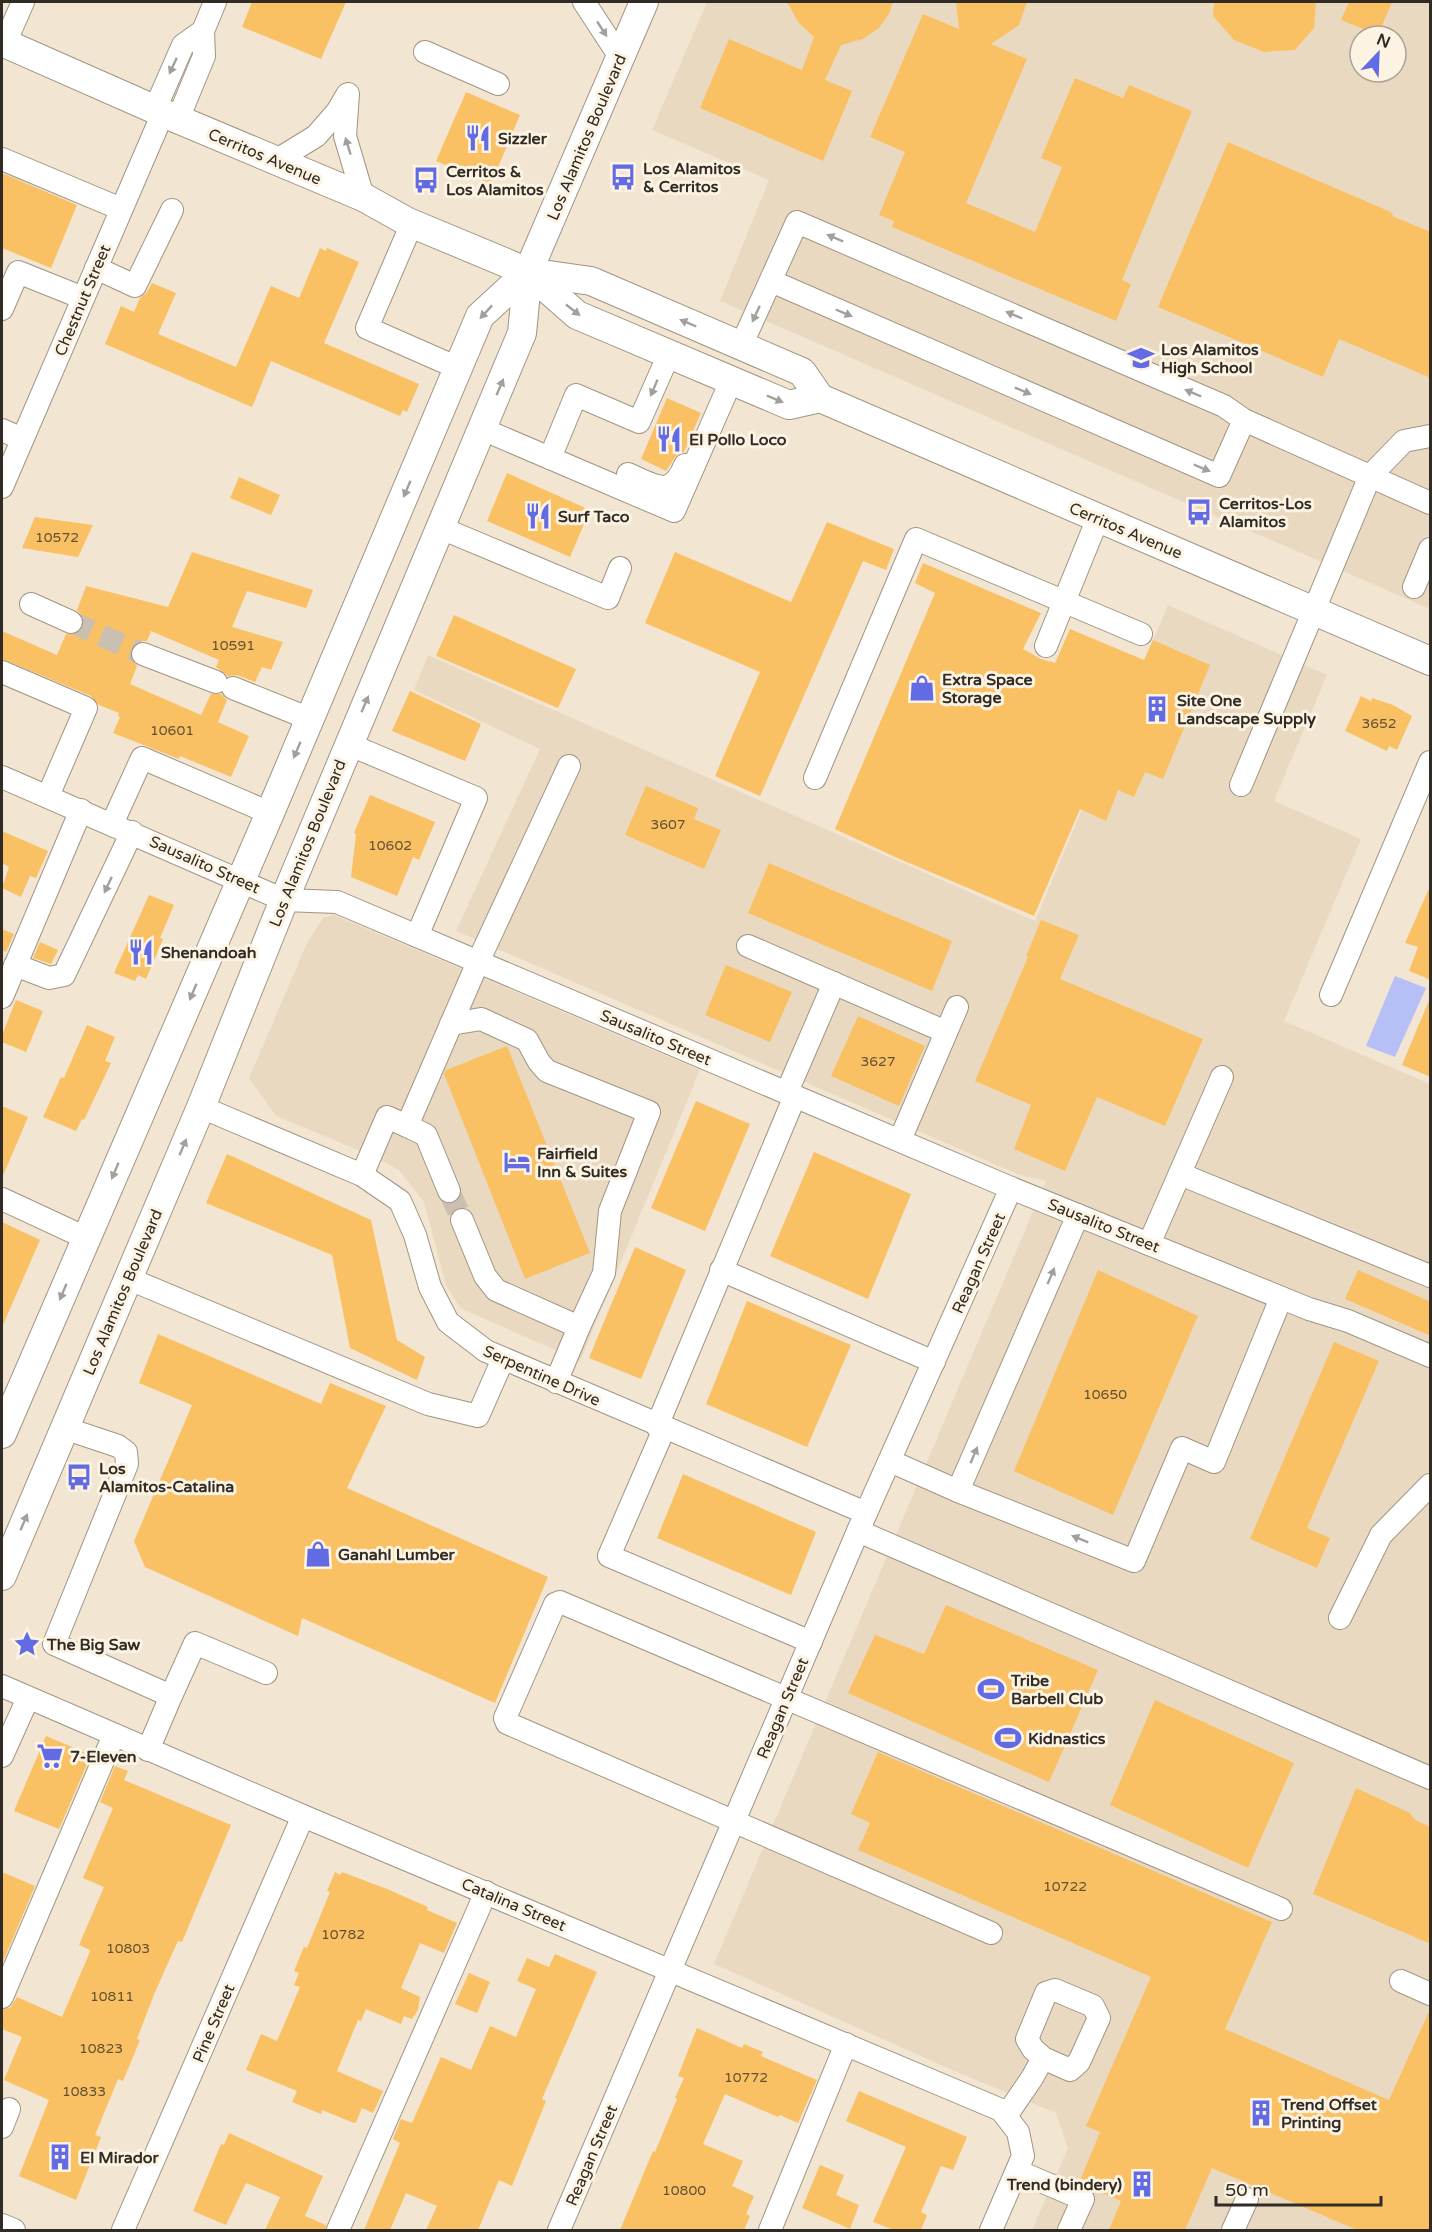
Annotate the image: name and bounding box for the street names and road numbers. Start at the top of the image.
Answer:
street label: Los Alamitos Boulevard [543,51,631,224]
street label: Cerritos Avenue [205,124,324,190]
street label: Chestnut Street [50,242,115,359]
street label: Cerritos Avenue [1066,498,1185,564]
street label: Los Alamitos Boulevard [265,757,351,930]
street label: Sausalito Street [146,832,263,898]
street label: Sausalito Street [597,1006,714,1070]
street label: Sausalito Street [1045,1194,1162,1257]
street label: Los Alamitos Boulevard [79,1206,167,1379]
street label: Reagan Street [948,1210,1010,1317]
street label: Serpentine Drive [480,1341,603,1411]
street label: Reagan Street [753,1655,813,1762]
street label: Catalina Street [458,1874,569,1936]
street label: Pine Street [188,1981,239,2066]
street label: Reagan Street [562,2102,622,2209]

